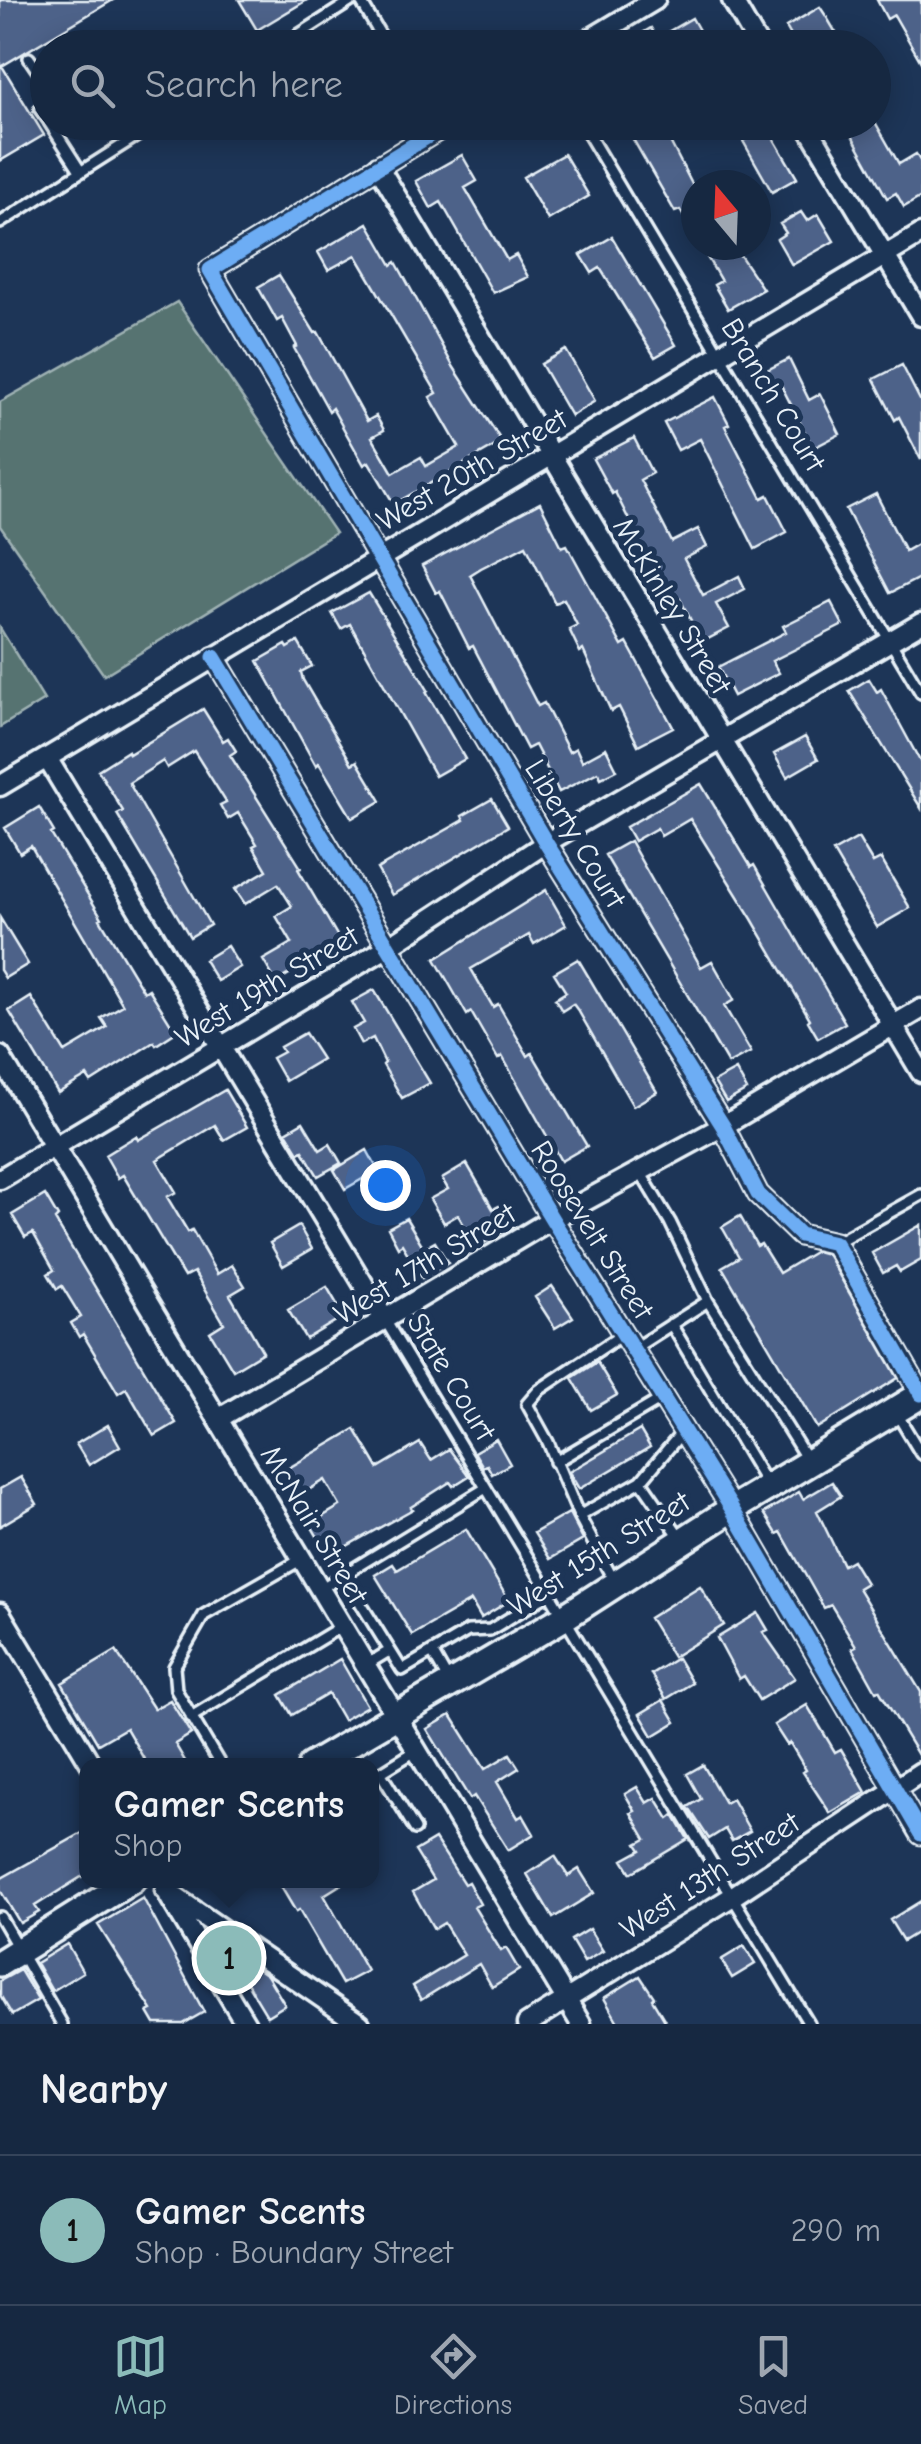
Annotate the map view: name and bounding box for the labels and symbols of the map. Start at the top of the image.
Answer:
north arrow [681,170,771,260]
street label: Branch Court [714,312,833,479]
street label: West 20th Street [371,401,575,539]
street label: McKinley Street [606,511,739,702]
street label: Liberty Court [517,753,634,916]
street label: West 19th Street [169,918,366,1055]
street label: Roosevelt Street [523,1134,662,1327]
your location [360,1160,411,1211]
street label: West 17th Street [328,1195,523,1332]
street label: State Court [399,1307,503,1448]
street label: McNair Street [253,1439,376,1612]
street label: West 15th Street [502,1483,698,1624]
street label: West 13th Street [614,1804,807,1947]
pin: 1 [196,1920,262,1996]

